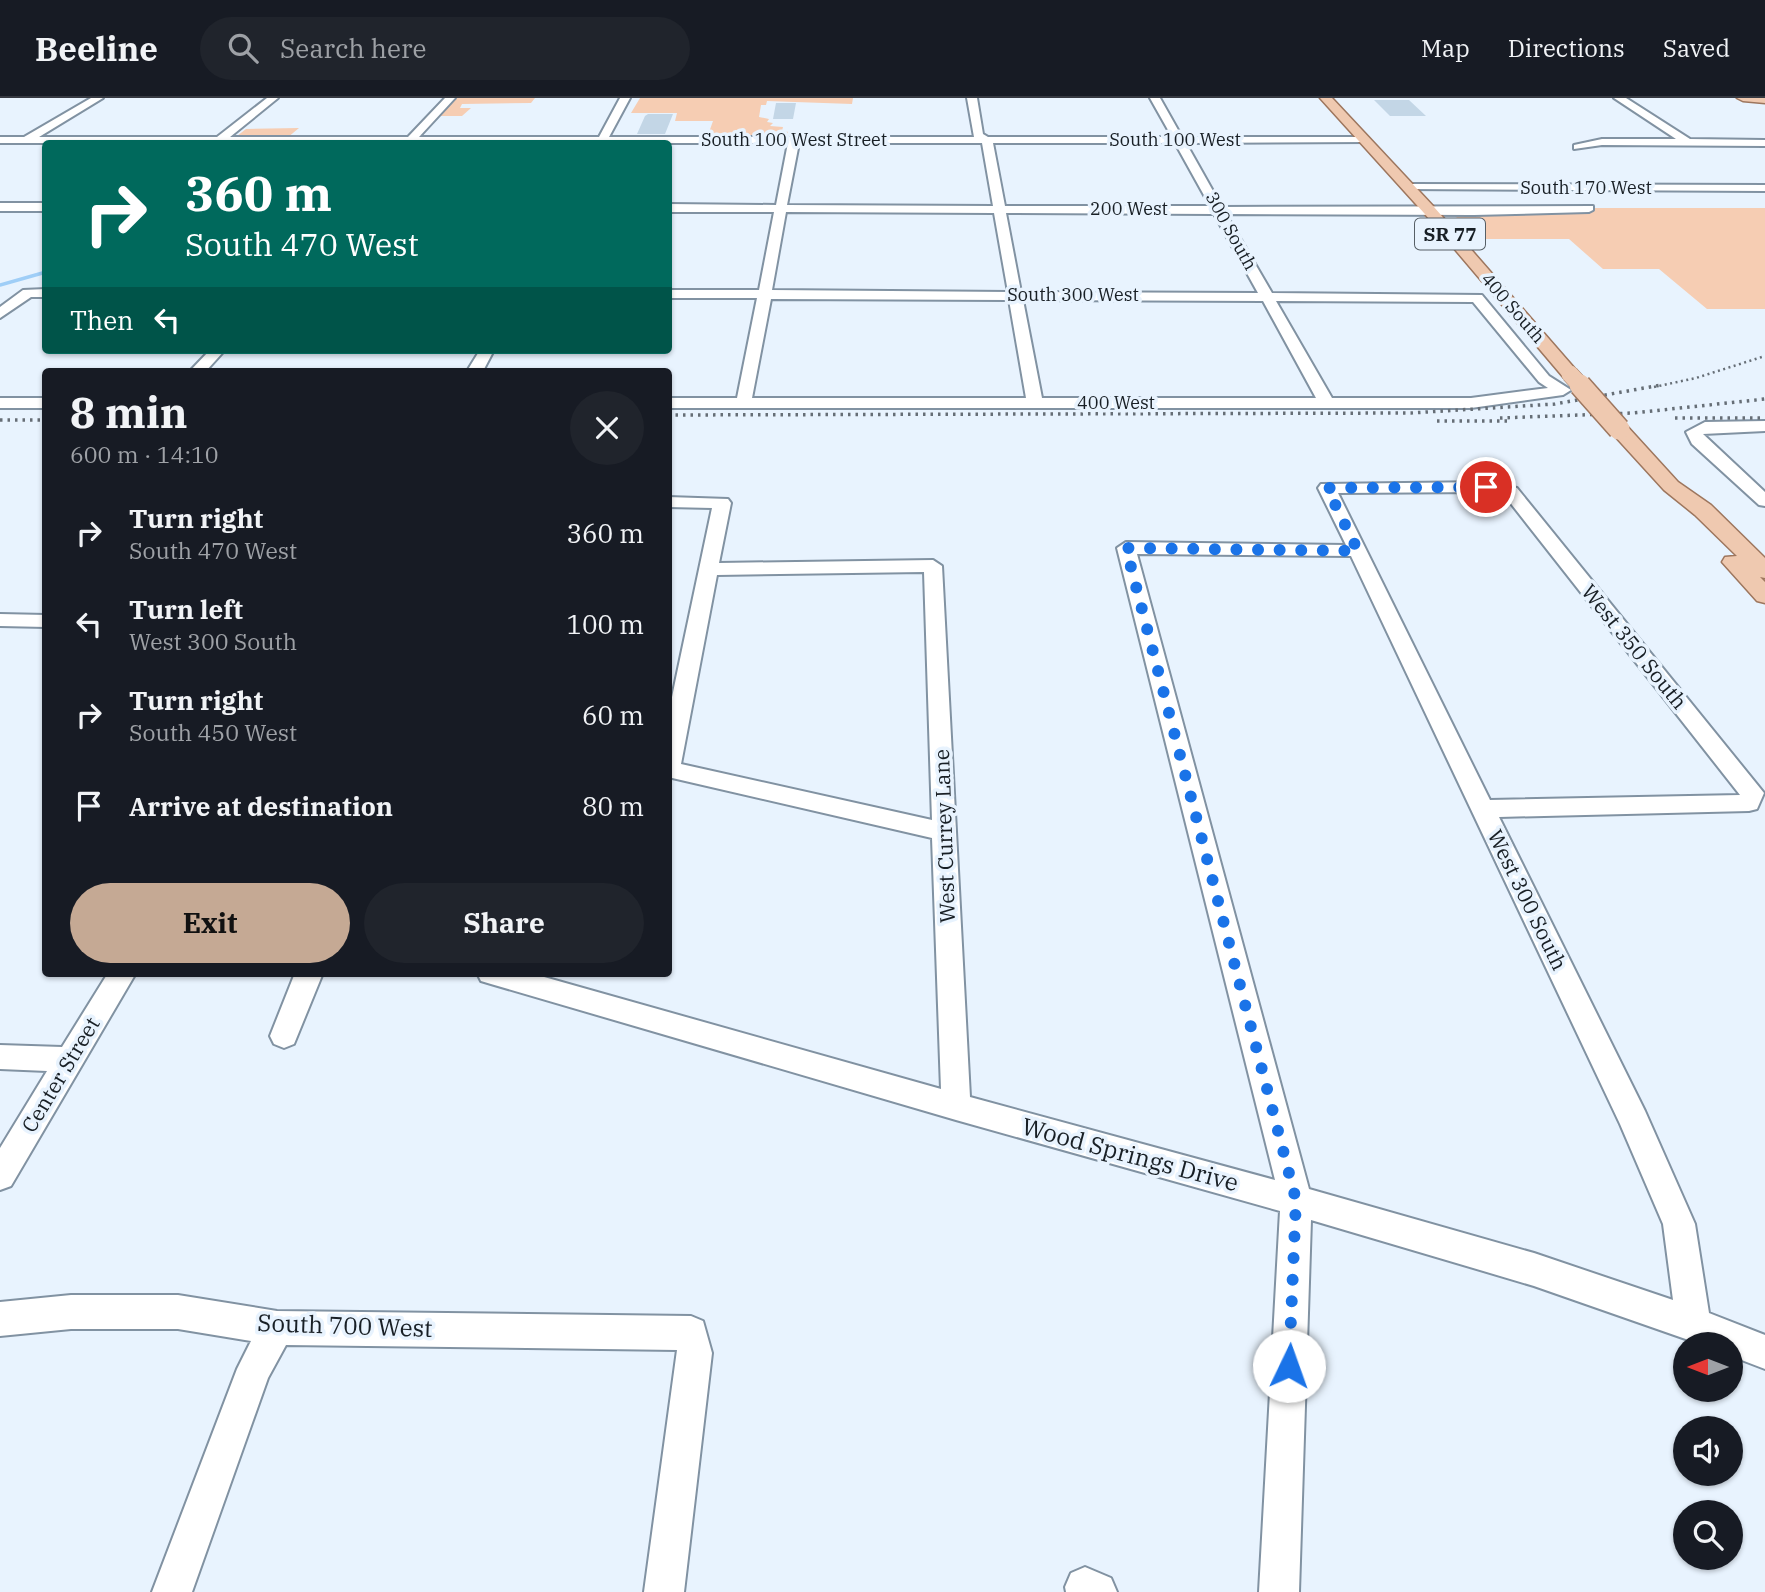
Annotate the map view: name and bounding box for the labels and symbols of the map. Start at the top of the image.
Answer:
street label: South 100 West Street [701,128,887,151]
street label: South 100 West [1109,128,1241,151]
street label: South 170 West [1520,176,1652,199]
street label: 300 South [1201,188,1262,274]
street label: 200 West [1090,197,1168,220]
road number: SR 77 [1415,218,1485,250]
street label: 400 South [1476,268,1550,348]
street label: South 300 West [1007,283,1139,306]
street label: 400 West [1077,391,1155,414]
pin [1456,457,1516,517]
street label: West 350 South [1576,578,1694,715]
street label: West Currey Lane [927,749,961,924]
street label: West 300 South [1482,824,1574,975]
street label: Center Street [15,1012,106,1137]
street label: Wood Springs Drive [1018,1110,1242,1198]
street label: South 700 West [257,1306,433,1344]
position arrow [1252,1329,1326,1403]
north arrow [1673,1332,1743,1402]

